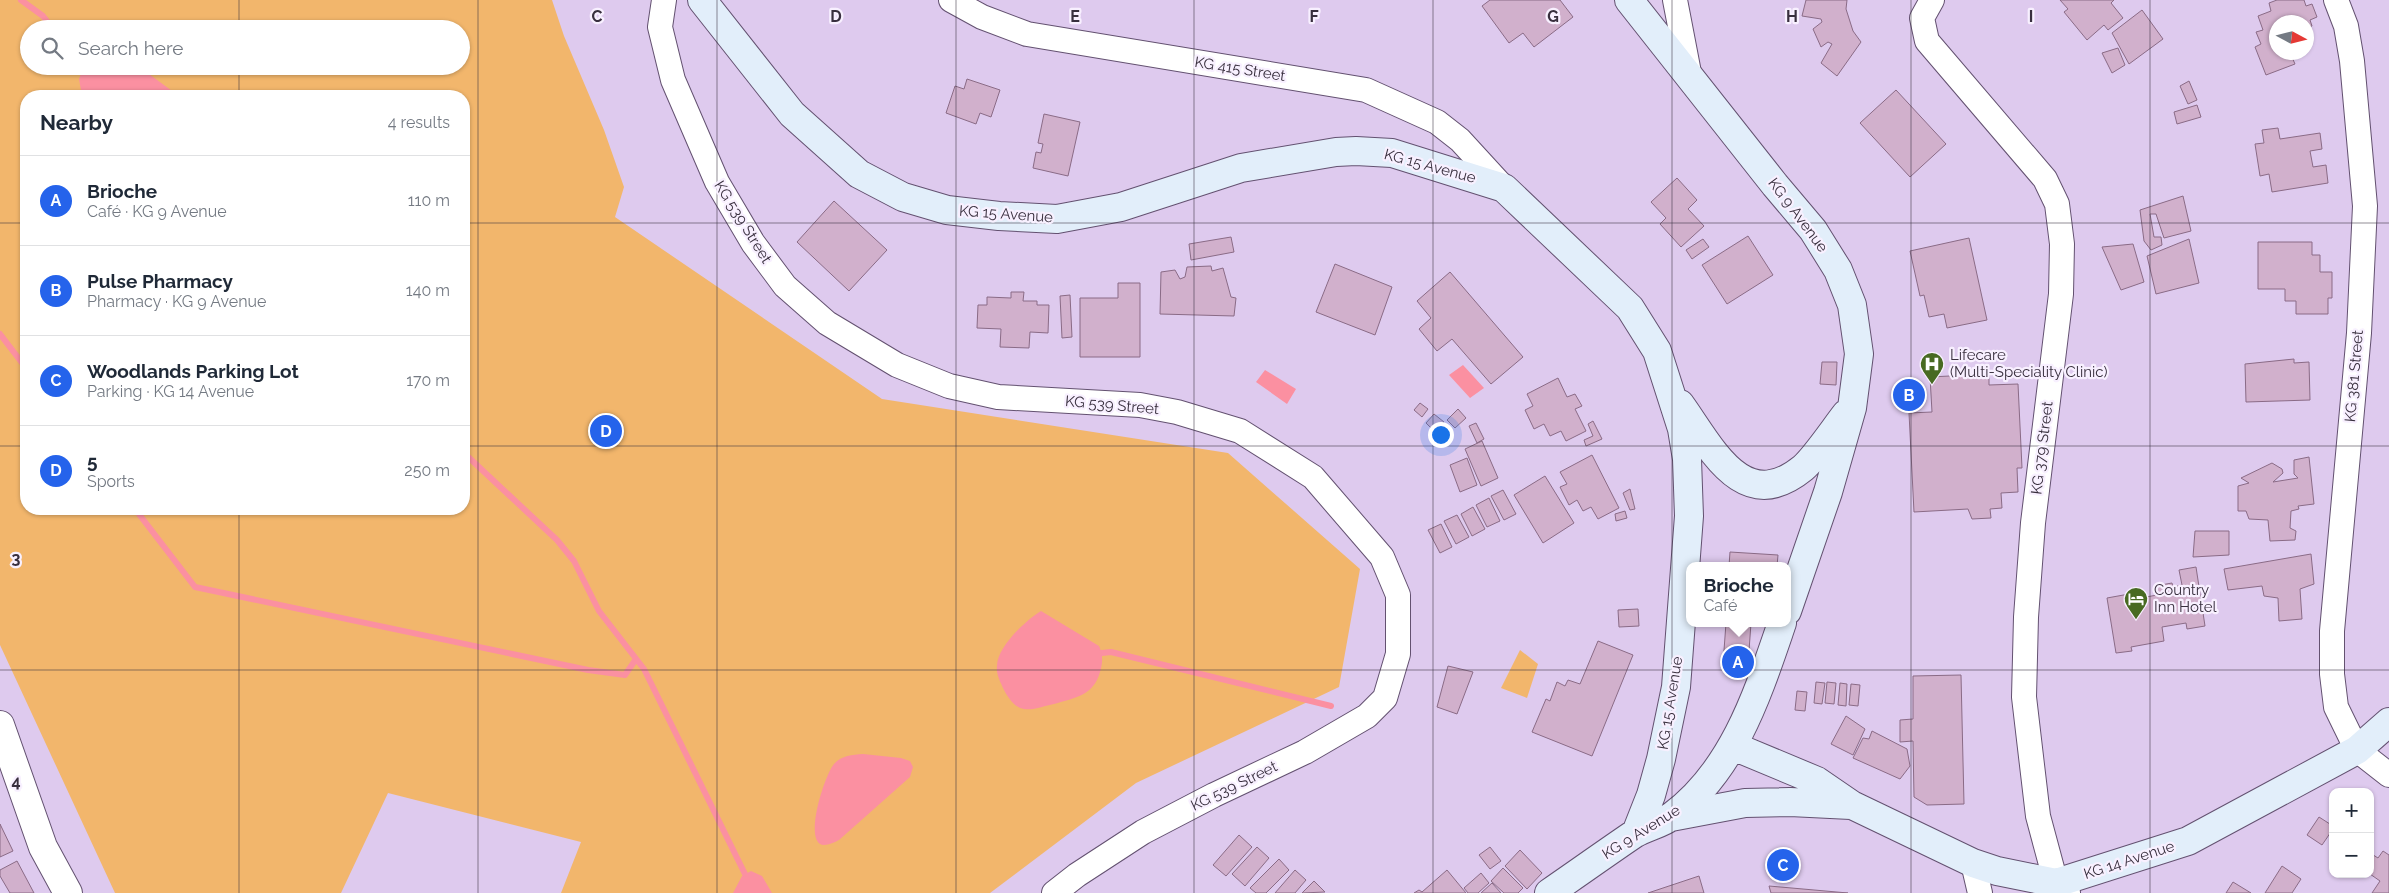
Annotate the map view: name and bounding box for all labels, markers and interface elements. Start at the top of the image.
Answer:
text: C [592,7,603,26]
text: D [830,7,842,26]
text: E [1070,7,1080,26]
text: F [1309,7,1319,26]
text: G [1547,7,1559,26]
text: H [1786,7,1798,26]
text: I [2029,7,2033,26]
north arrow [2269,15,2314,60]
search box [20,20,470,75]
icon: search [38,34,66,62]
text: Search here [78,37,184,59]
street label: KG 415 Street [1193,53,1287,85]
text: Nearby [40,110,113,135]
text: 4 results [388,113,450,132]
street label: KG 15 Avenue [1382,145,1478,187]
street label: KG 9 Avenue [1764,174,1832,256]
street label: KG 539 Street [710,177,776,267]
text: Brioche [87,180,157,202]
text: A [51,191,61,210]
text: 110 m [408,191,450,210]
text: Café · KG 9 Avenue [87,202,227,221]
street label: KG 15 Avenue [958,202,1054,226]
text: Pulse Pharmacy [87,270,233,292]
text: B [51,281,61,300]
text: 140 m [406,281,450,300]
text: Pharmacy · KG 9 Avenue [87,292,266,311]
street label: KG 381 Street [2341,329,2367,423]
place label: Lifecare (Multi-Speciality Clinic) [1950,346,2108,381]
hospital icon: Lifecare (Multi-Speciality Clinic) [1919,351,1945,385]
text: Woodlands Parking Lot [87,360,299,382]
text: C [51,371,61,390]
text: 170 m [406,371,450,390]
pin: B [1893,376,1925,414]
text: Parking · KG 14 Avenue [87,382,254,401]
street label: KG 539 Street [1064,392,1160,418]
street label: KG 379 Street [2027,400,2057,496]
pin: D [590,412,622,450]
your location [1428,422,1454,448]
text: 5 [87,450,98,472]
text: D [50,461,62,480]
text: 250 m [404,461,450,480]
text: Sports [87,472,135,491]
text: 3 [12,549,21,568]
popup [1686,562,1791,627]
text: Brioche [1703,574,1774,596]
place label: Country Inn Hotel [2154,581,2217,616]
hotel icon: Country Inn Hotel [2123,586,2149,620]
text: Café [1703,596,1737,615]
pin: A [1722,643,1754,681]
street label: KG 15 Avenue [1654,655,1686,751]
street label: KG 539 Street [1188,757,1280,815]
text: 4 [11,772,21,791]
map controls [2329,788,2374,878]
button: + [2329,788,2374,833]
street label: KG 9 Avenue [1599,801,1683,863]
button: − [2329,833,2374,878]
street label: KG 14 Avenue [2081,837,2177,883]
pin: C [1767,846,1799,884]

